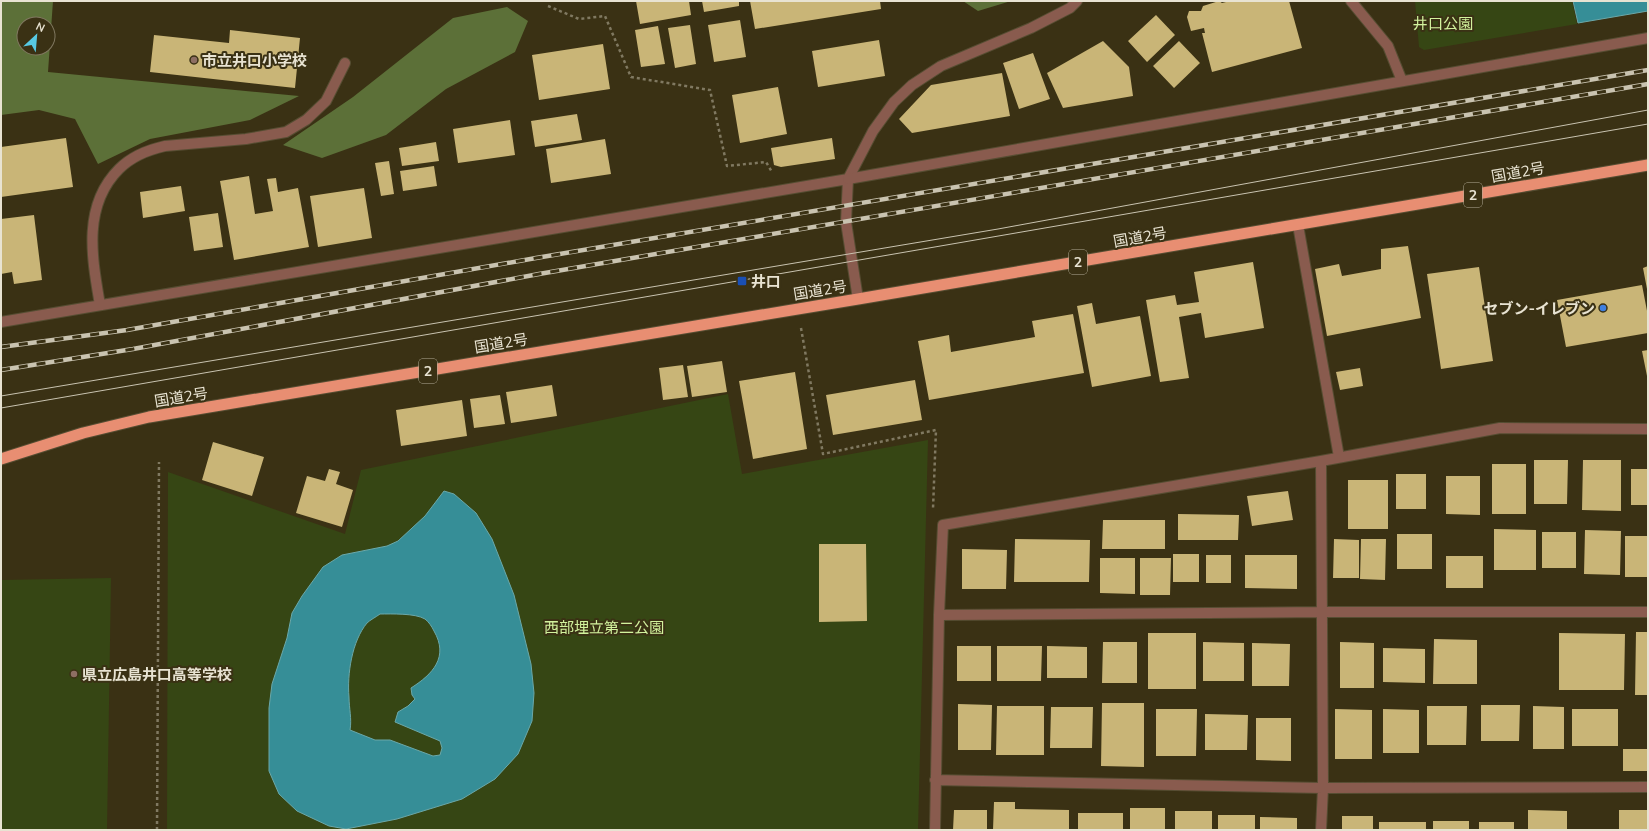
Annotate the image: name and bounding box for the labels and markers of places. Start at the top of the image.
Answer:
place label: 市立井口小学校 [202,51,307,70]
marker: 市立井口小学校 [189,55,199,65]
place label: 井口 [751,272,781,291]
marker: 井口 [736,275,748,287]
place label: セブン-イレブン [1483,299,1595,318]
marker: セブン-イレブン [1598,303,1608,313]
place label: 県立広島井口高等学校 [82,665,232,684]
marker: 県立広島井口高等学校 [69,669,79,679]

